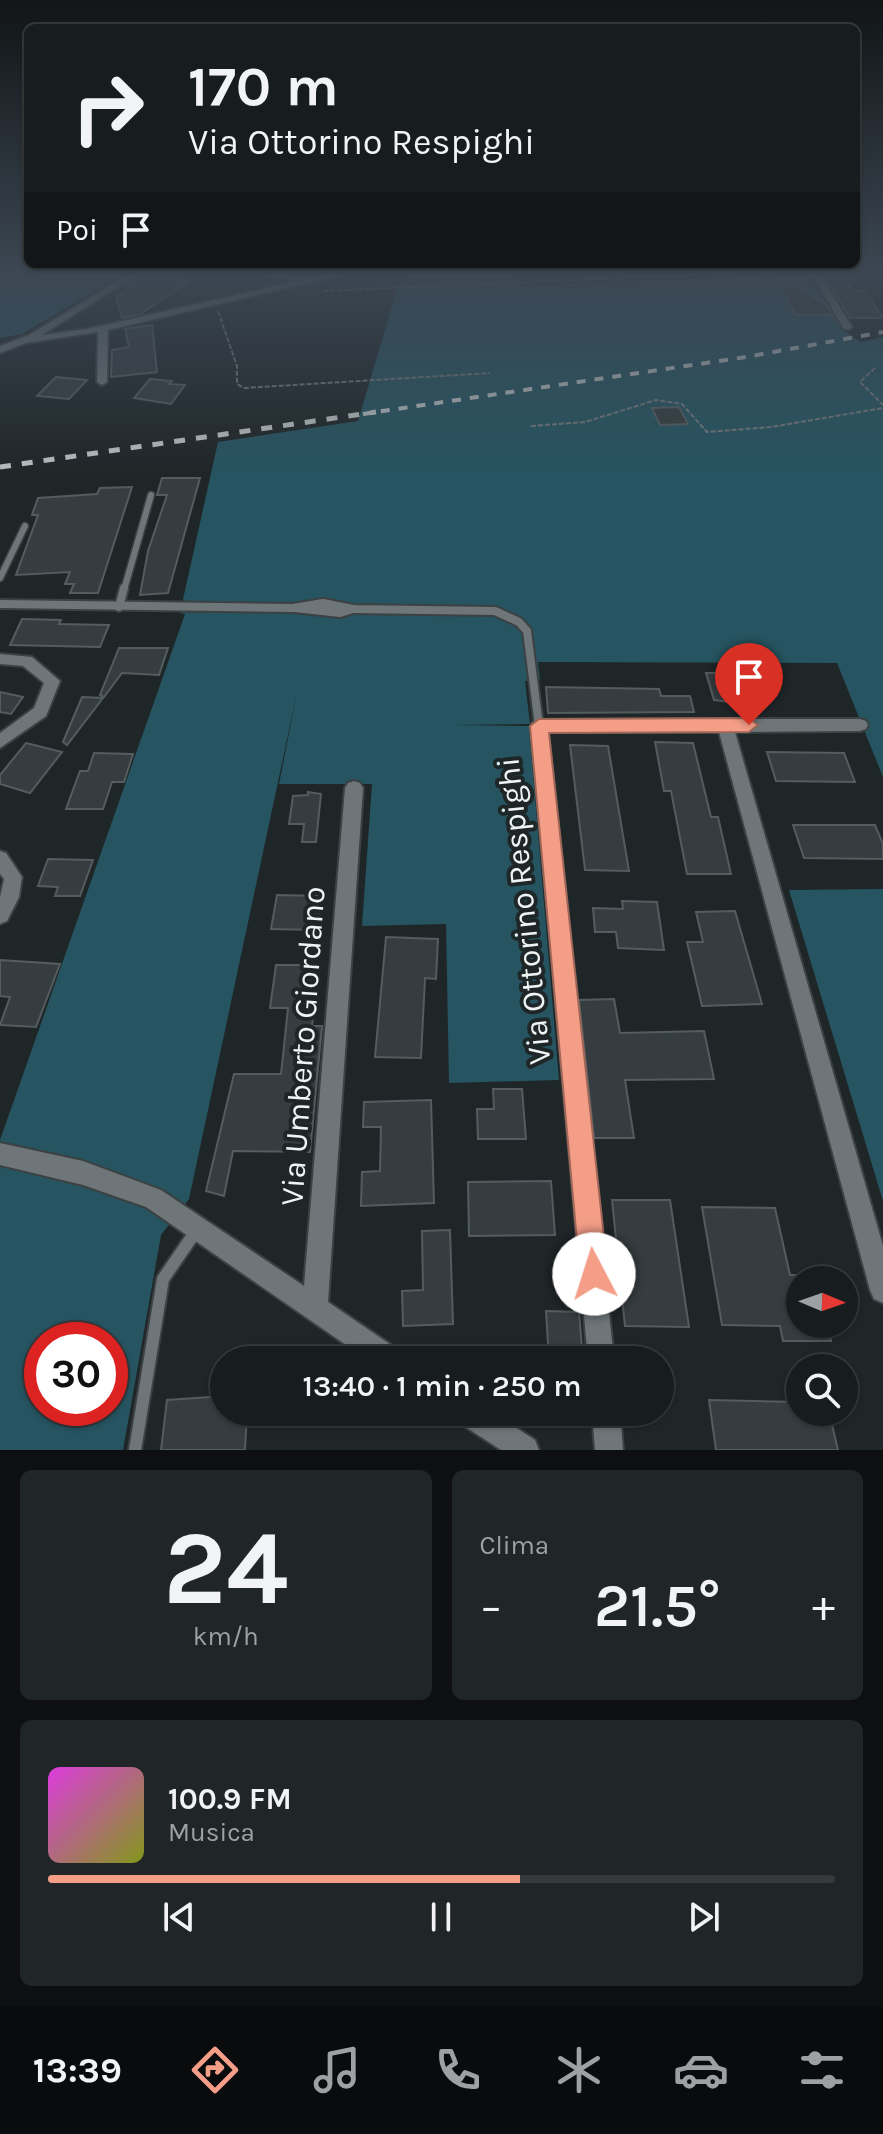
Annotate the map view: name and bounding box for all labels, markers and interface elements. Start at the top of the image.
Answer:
text: 170 m [188,54,339,119]
icon: right [56,56,160,160]
text: Via Ottorino Respighi [188,121,535,163]
icon: arrive [114,208,158,252]
text: Poi [56,212,98,248]
pin [715,643,783,725]
icon: arrive [727,655,771,699]
street label: Via Ottorino Respighi [489,756,559,1066]
street label: Via Umberto Giordano [273,885,333,1207]
position arrow [552,1232,636,1316]
north arrow [786,1266,858,1338]
map controls [786,1266,858,1426]
speed limit sign: 30 [24,1322,128,1426]
button: search [786,1354,858,1426]
text: 13:40 · 1 min · 250 m [302,1368,582,1404]
text: 24 [163,1508,288,1629]
text: Clima [480,1530,549,1561]
text: 21.5° [594,1571,720,1641]
text: − [480,1581,503,1632]
text: + [812,1581,835,1632]
text: km/h [193,1621,259,1652]
text: 100.9 FM [168,1781,292,1817]
text: Musica [168,1817,255,1848]
icon: previous [157,1895,201,1939]
icon: pause [419,1895,463,1939]
icon: next [682,1895,726,1939]
icon: directions [187,2042,243,2098]
icon: music [309,2042,365,2098]
icon: phone [430,2042,486,2098]
icon: climate [551,2042,607,2098]
icon: car [673,2042,729,2098]
icon: filters [794,2042,850,2098]
text: 13:39 [33,2049,122,2091]

